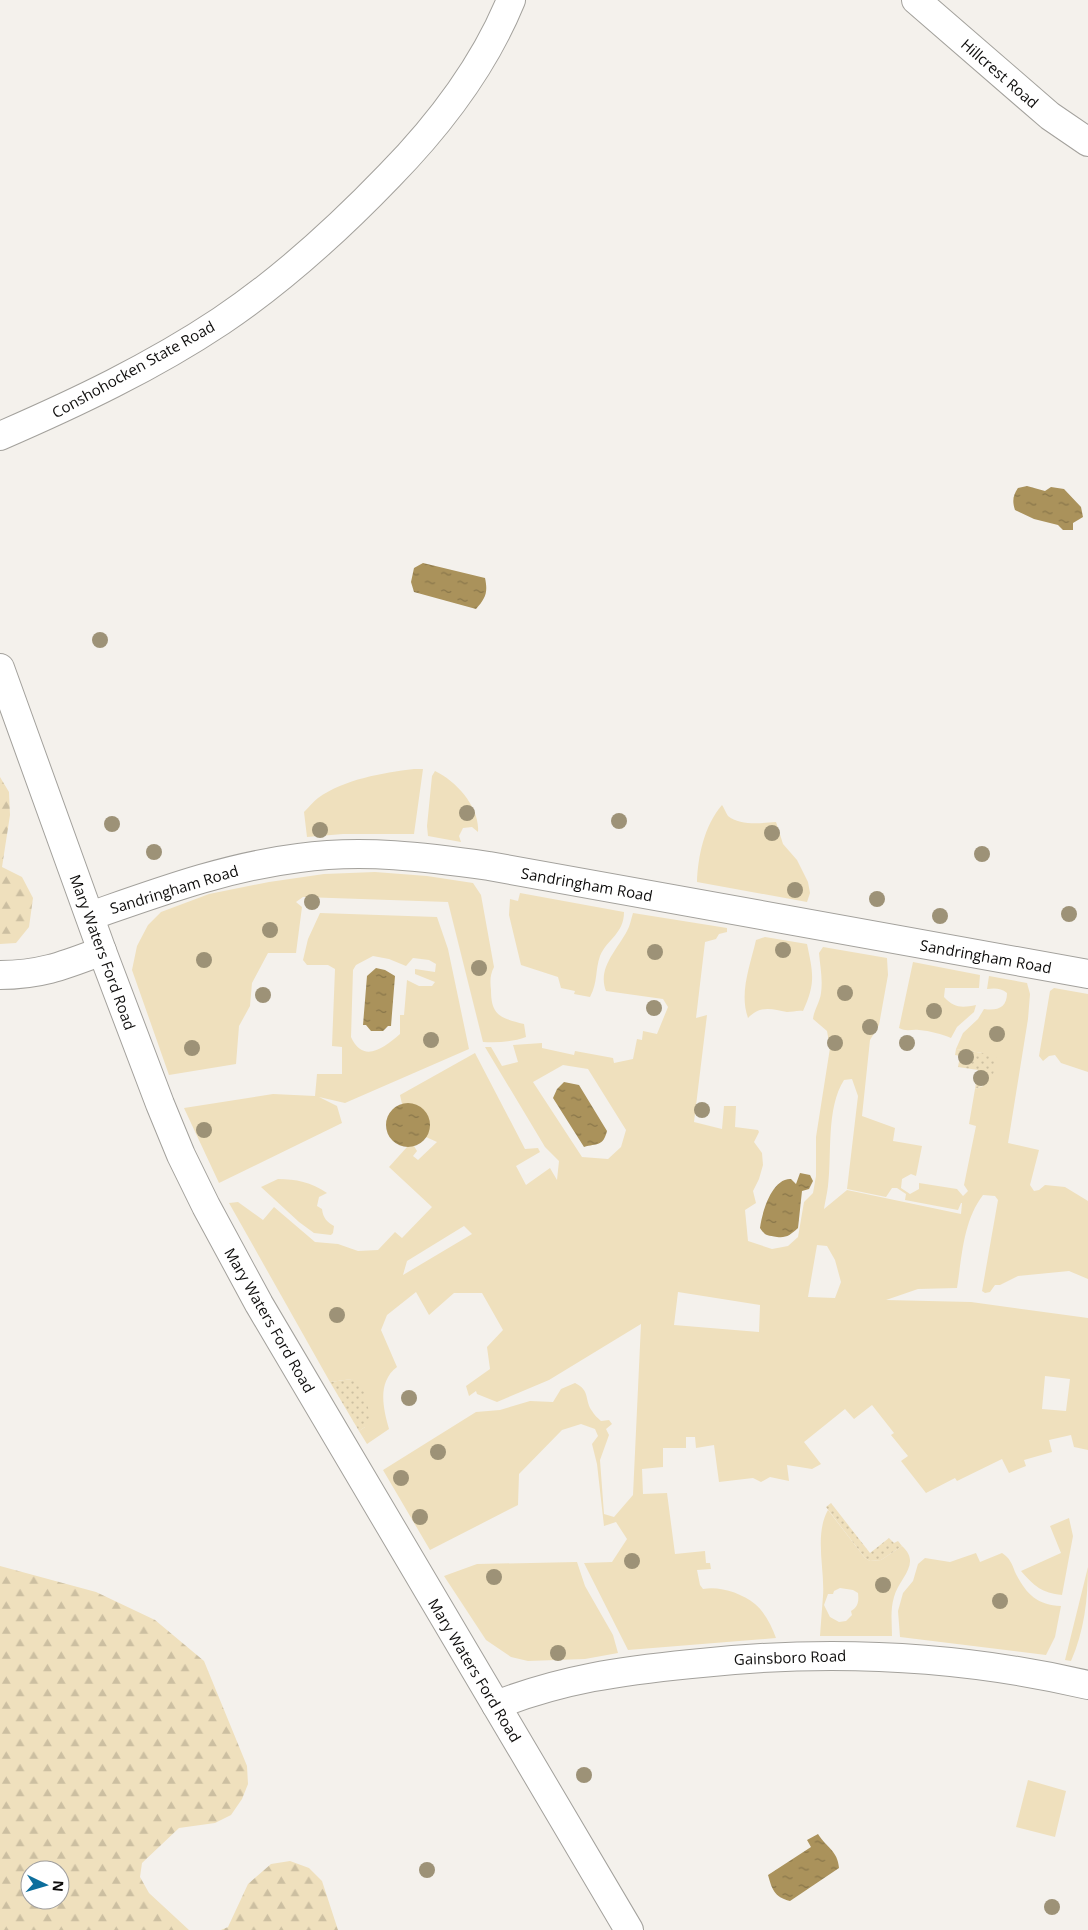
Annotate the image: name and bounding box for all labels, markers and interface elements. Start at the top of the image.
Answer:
street label: Hillcrest Road [957,34,1043,112]
street label: Conshohocken State Road [48,316,218,422]
street label: Sandringham Road [107,860,241,918]
street label: Sandringham Road [520,863,654,905]
street label: Mary Waters Ford Road [66,871,140,1033]
street label: Sandringham Road [919,935,1053,977]
street label: Mary Waters Ford Road [220,1244,320,1396]
street label: Mary Waters Ford Road [424,1594,526,1746]
street label: Gainsboro Road [733,1645,847,1669]
north arrow [20,1860,70,1910]
text: N [48,1880,68,1893]

